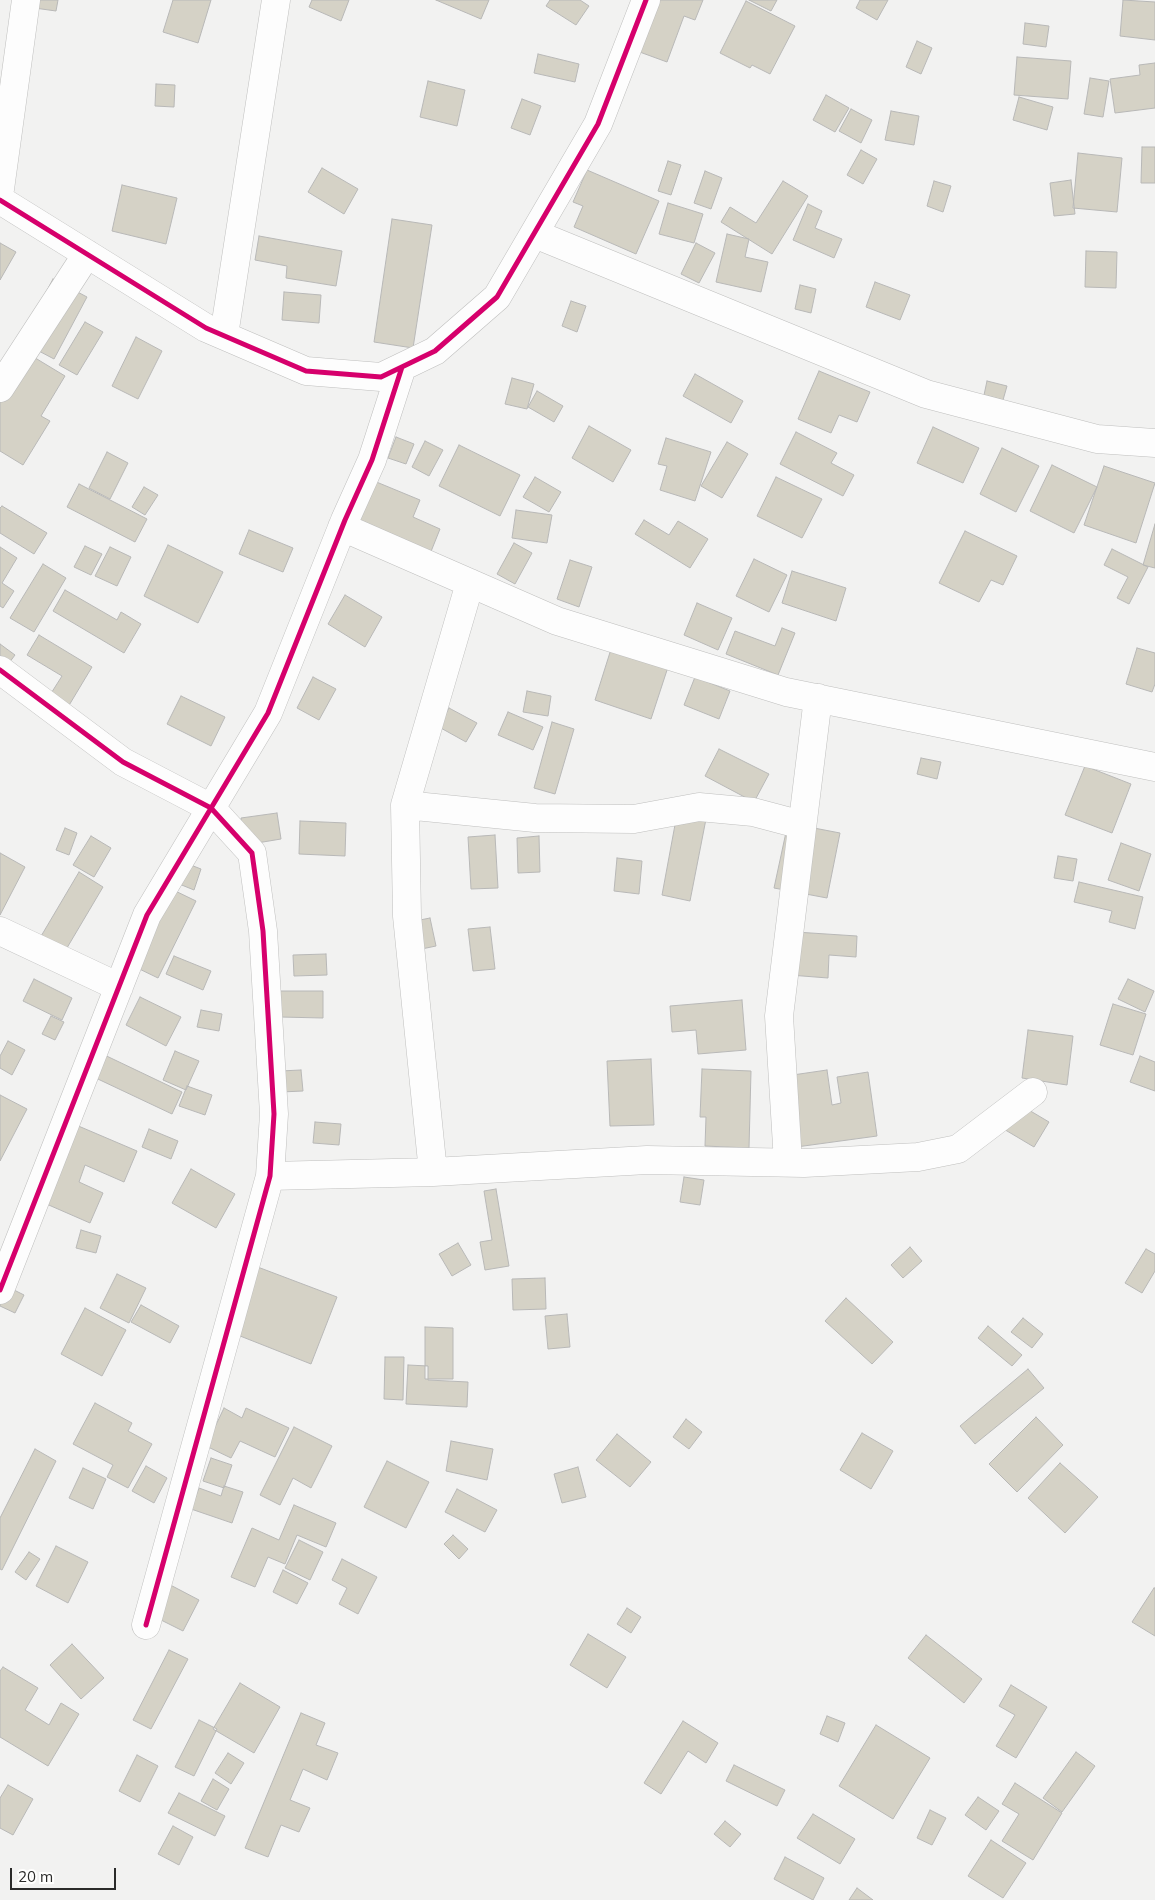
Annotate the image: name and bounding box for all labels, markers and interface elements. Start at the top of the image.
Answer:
scale bar [12,1858,119,1890]
text: 20 m [18,1867,53,1886]

